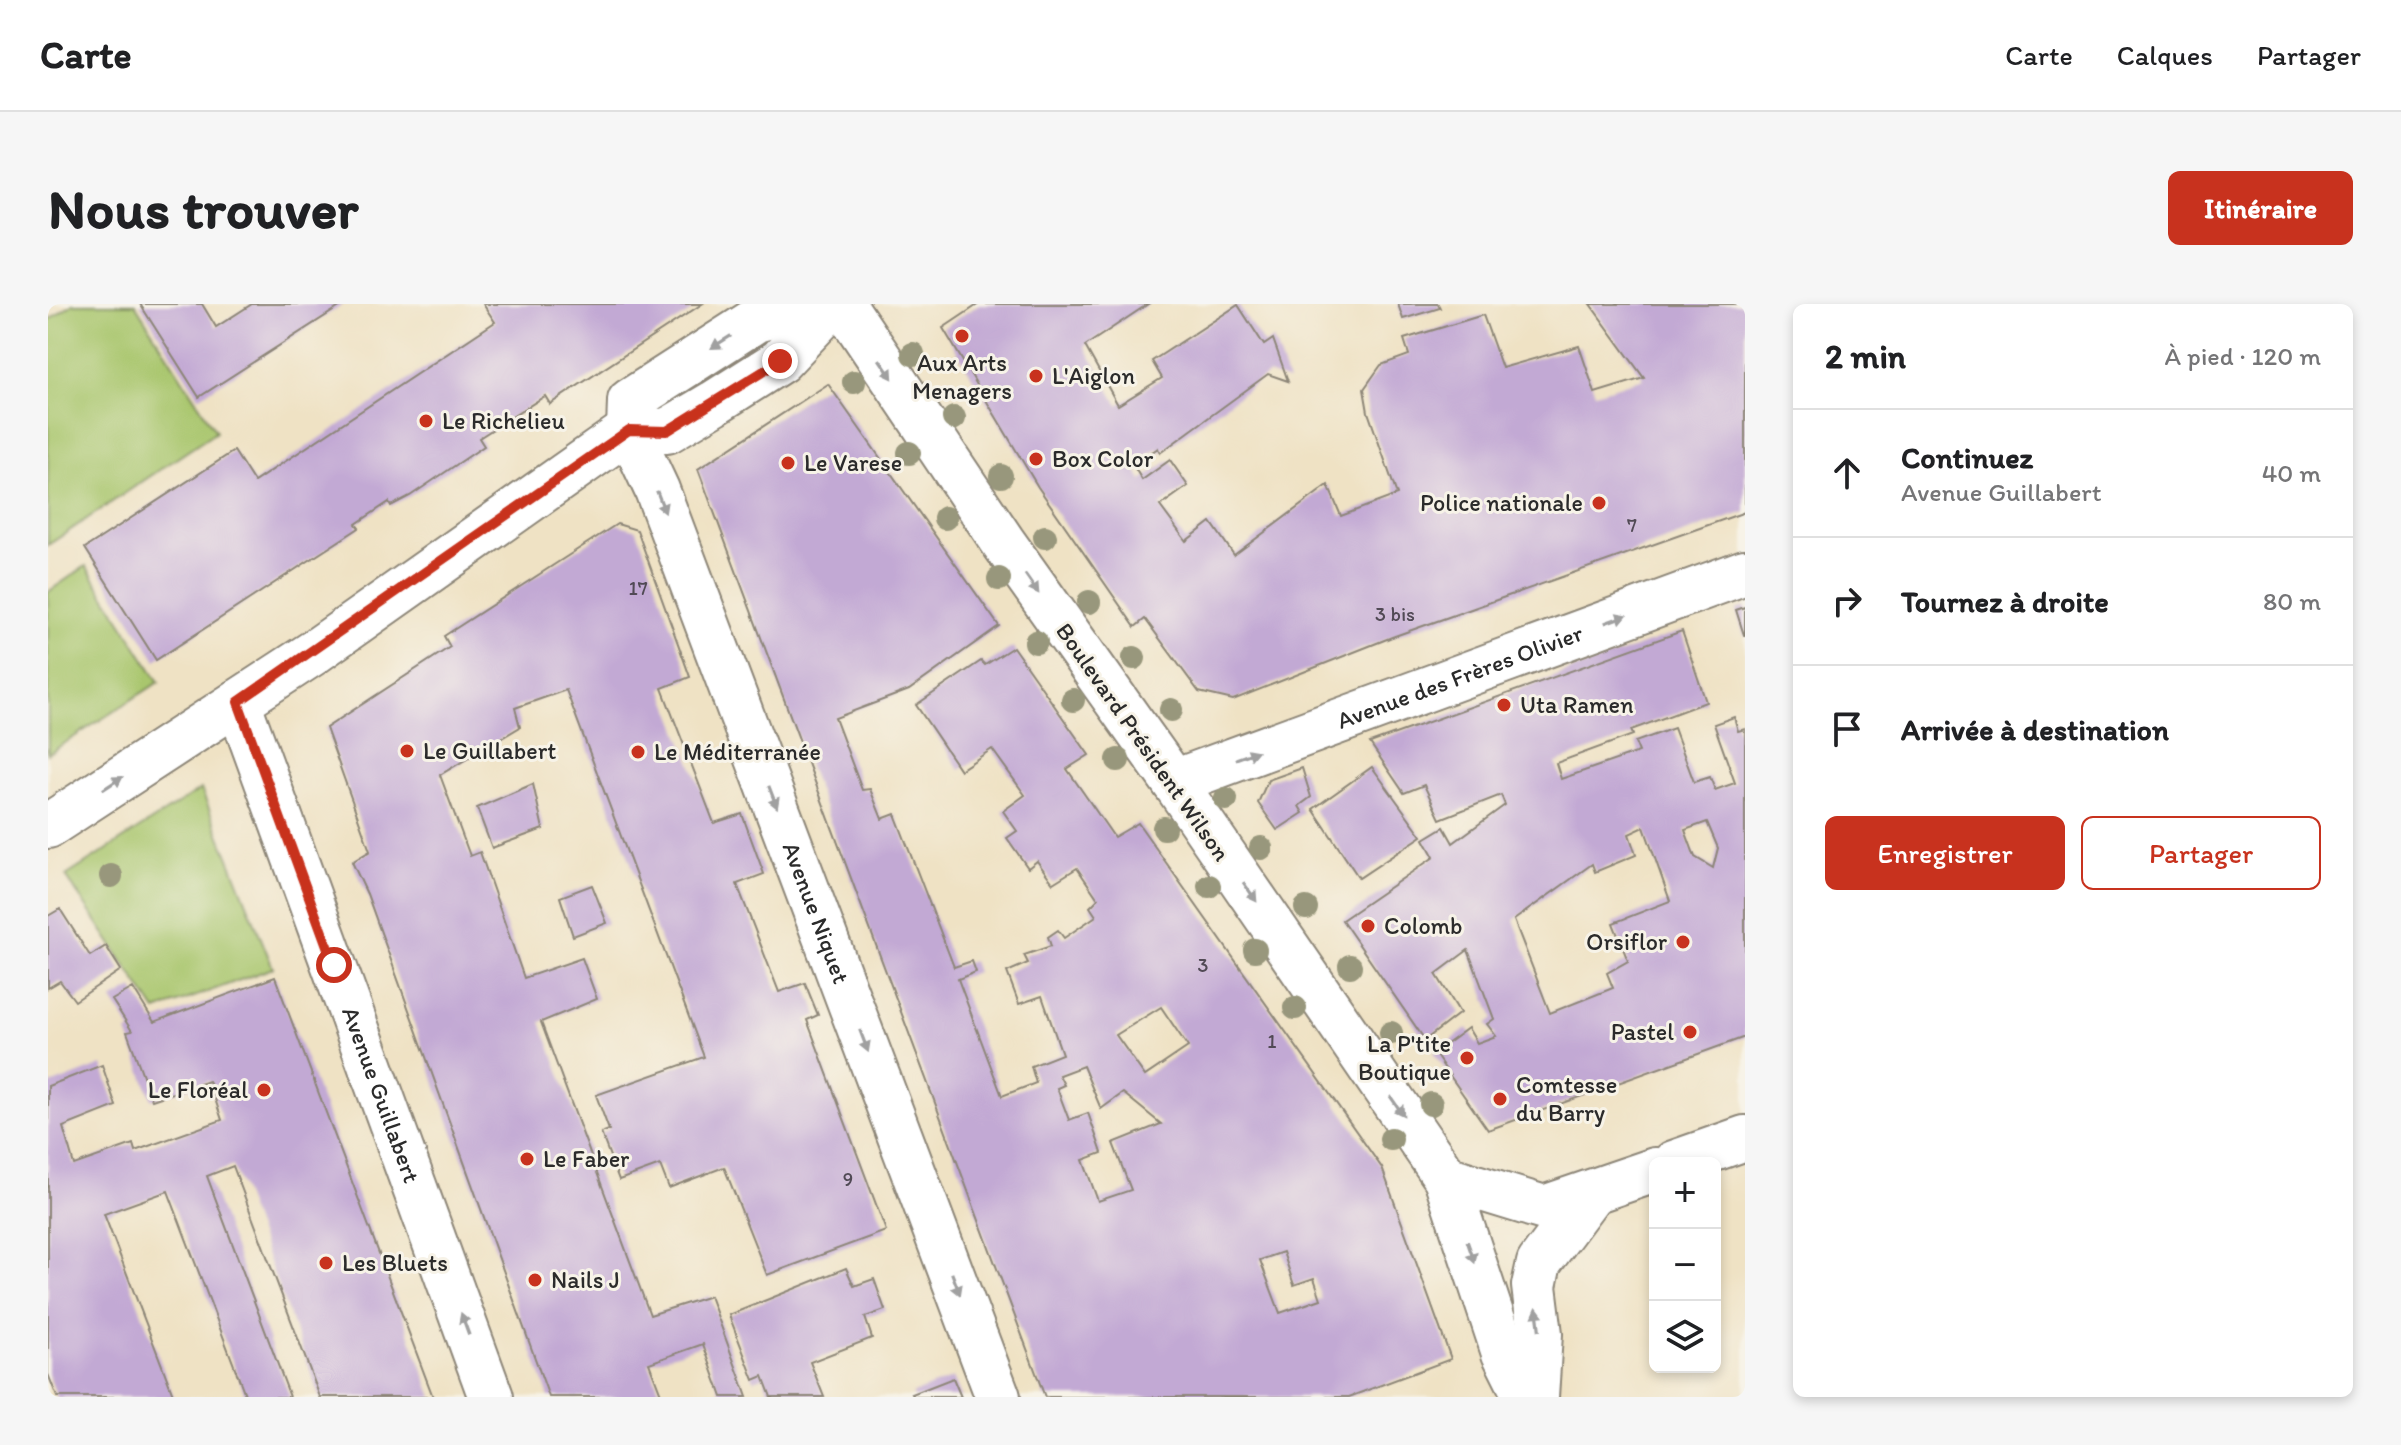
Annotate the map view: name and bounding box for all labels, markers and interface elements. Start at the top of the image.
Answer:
text: Carte [40,32,132,78]
text: Carte [2005,38,2073,72]
text: Calques [2117,38,2213,72]
text: Partager [2257,38,2361,72]
button: Itinéraire [2168,171,2353,245]
text: Nous trouver [48,175,358,242]
marker: Aux Arts Menagers [953,327,971,345]
one-way arrow [710,335,732,349]
text: 2 min [1825,336,1906,377]
text: À pied · 120 m [2164,340,2321,372]
route end [762,343,798,379]
place label: Aux Arts Menagers [912,348,1012,405]
one-way arrow [878,358,893,379]
place label: L'Aiglon [1052,361,1135,390]
marker: L'Aiglon [1027,367,1045,385]
place label: Le Richelieu [442,406,565,435]
marker: Le Richelieu [417,412,435,430]
text: Continuez [1901,439,2033,476]
place label: Box Color [1052,444,1154,473]
place label: Le Varese [804,448,902,477]
marker: Box Color [1027,450,1045,468]
icon: ahead [1825,451,1869,495]
marker: Le Varese [779,454,797,472]
text: 40 m [2262,457,2321,489]
text: Avenue Guillabert [1901,476,2101,508]
place label: Police nationale [1420,488,1583,517]
one-way arrow [655,490,668,514]
marker: Police nationale [1590,494,1608,512]
house number: 7 [1627,513,1637,537]
one-way arrow [1024,574,1039,595]
house number: 17 [628,576,648,600]
icon: right [1825,579,1869,623]
text: Tournez à droite [1901,583,2109,620]
text: 80 m [2263,585,2321,617]
house number: 3 bis [1375,602,1415,626]
one-way arrow [1604,612,1628,625]
street label: Boulevard Président Wilson [1050,617,1237,867]
street label: Avenue des Frères Olivier [1333,618,1587,735]
place label: Uta Ramen [1520,690,1634,719]
marker: Uta Ramen [1495,696,1513,714]
icon: arrive [1825,707,1869,751]
text: Arrivée à destination [1901,711,2169,748]
place label: Le Guillabert [423,736,556,765]
place label: Le Méditerranée [654,737,821,766]
marker: Le Guillabert [398,742,416,760]
marker: Le Méditerranée [629,743,647,761]
one-way arrow [1236,749,1260,761]
one-way arrow [103,776,124,791]
one-way arrow [767,785,780,809]
button: Enregistrer [1825,816,2065,890]
button: Partager [2081,816,2321,890]
street label: Avenue Niquet [777,838,856,987]
one-way arrow [1242,882,1257,903]
place label: Colomb [1384,911,1463,940]
marker: Colomb [1359,917,1377,935]
place label: Orsiflor [1586,927,1667,956]
marker: Orsiflor [1674,933,1692,951]
route start [316,947,352,983]
house number: 3 [1198,953,1209,977]
street label: Avenue Guillabert [336,1003,427,1187]
place label: Pastel [1611,1017,1674,1046]
marker: Pastel [1681,1023,1699,1041]
one-way arrow [858,1029,871,1053]
house number: 1 [1267,1029,1277,1053]
place label: La P'tite Boutique [1358,1029,1451,1086]
marker: La P'tite Boutique [1458,1049,1476,1067]
place label: Comtesse du Barry [1516,1070,1617,1127]
place label: Le Floréal [148,1075,248,1104]
marker: Le Floréal [255,1081,273,1099]
marker: Comtesse du Barry [1491,1090,1509,1108]
one-way arrow [1389,1096,1404,1117]
place label: Le Faber [543,1144,629,1173]
marker: Le Faber [518,1150,536,1168]
map controls [1649,1157,1721,1373]
button: + [1649,1157,1721,1229]
house number: 9 [843,1167,853,1191]
button: − [1649,1229,1721,1301]
one-way arrow [1465,1240,1477,1264]
place label: Les Bluets [342,1248,448,1277]
marker: Les Bluets [317,1254,335,1272]
place label: Nails J [551,1265,620,1294]
marker: Nails J [526,1271,544,1289]
one-way arrow [950,1272,963,1296]
button: layers [1649,1301,1721,1373]
one-way arrow [1531,1306,1544,1331]
one-way arrow [458,1312,470,1336]

